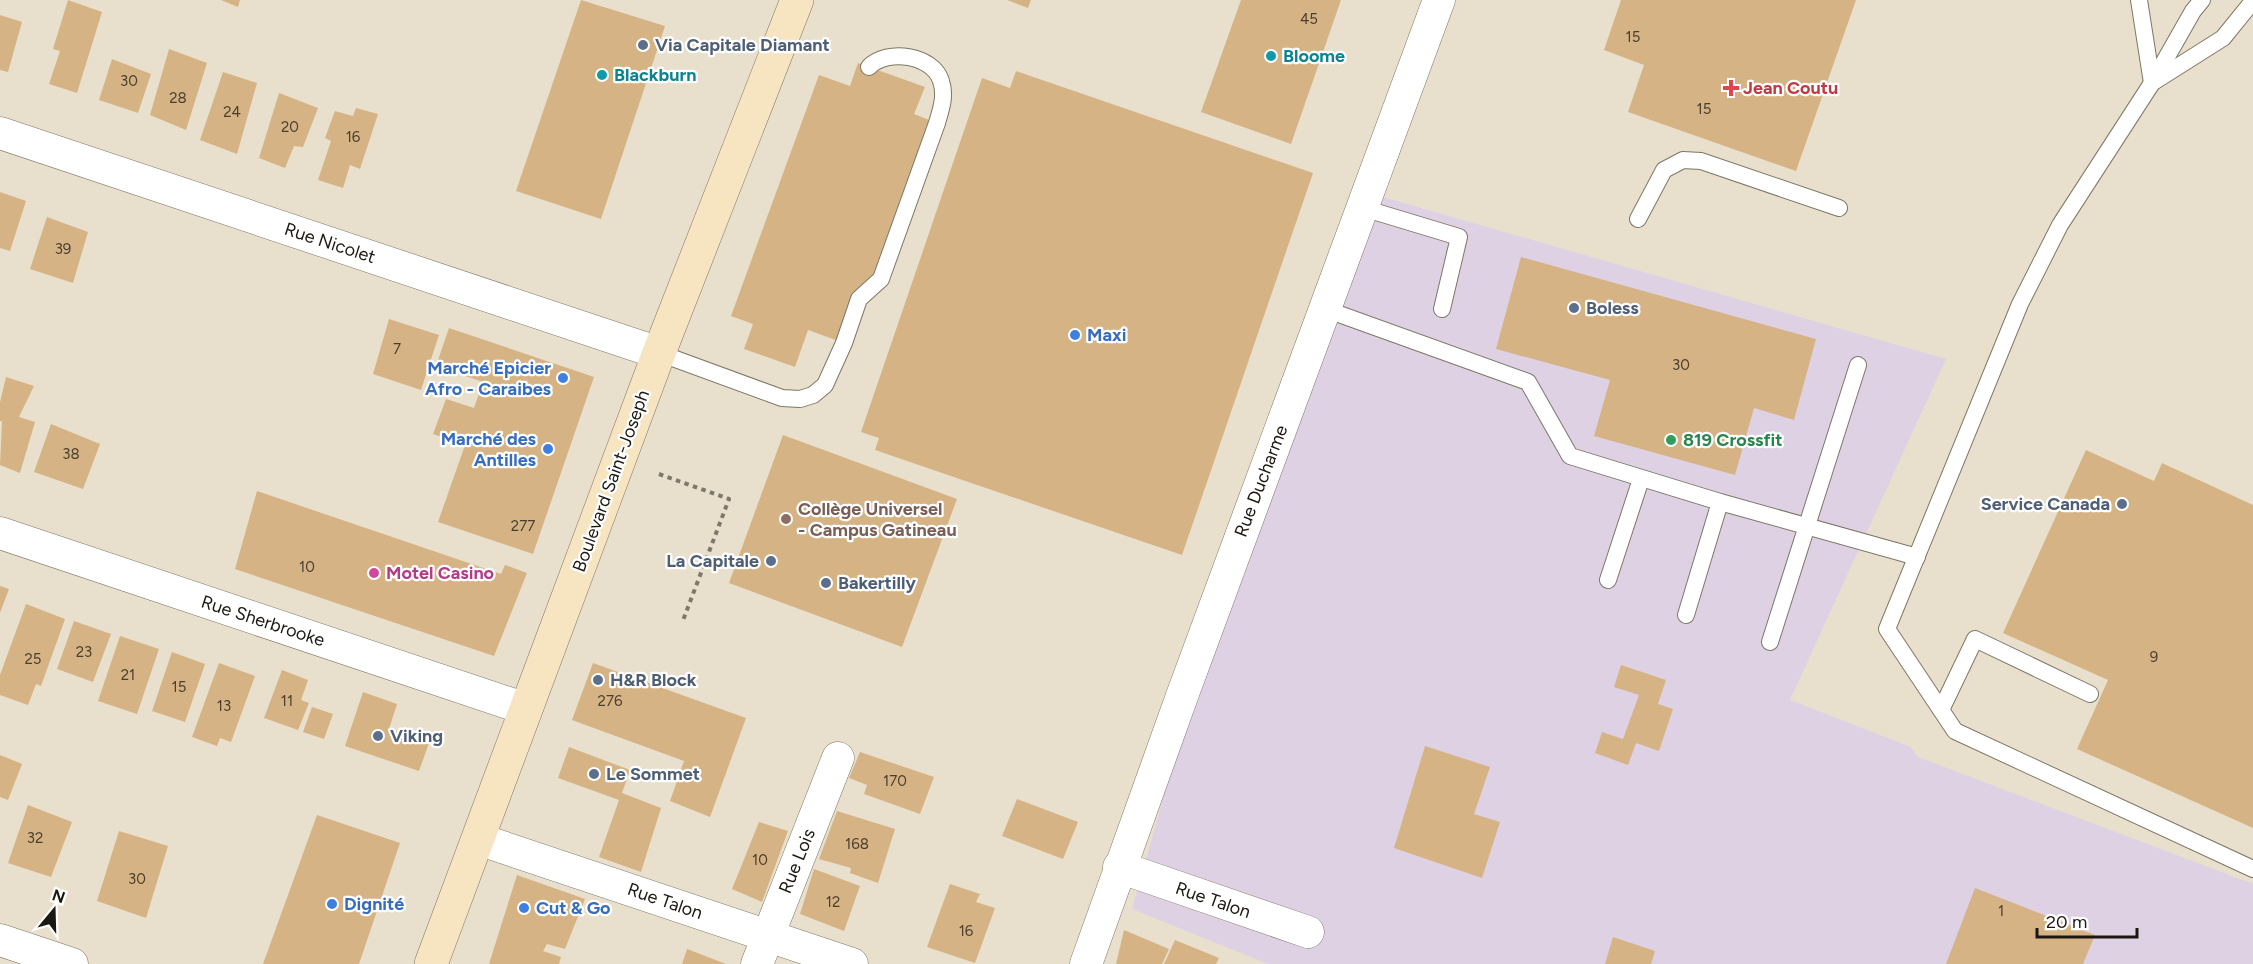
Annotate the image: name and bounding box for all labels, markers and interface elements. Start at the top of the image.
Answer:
house number: 45 [1300,10,1318,28]
house number: 15 [1626,28,1640,46]
place label: Via Capitale Diamant [655,34,830,56]
marker: Via Capitale Diamant [636,38,650,52]
place label: Bloome [1283,45,1345,67]
marker: Bloome [1264,49,1278,63]
place label: Blackburn [614,64,697,86]
marker: Blackburn [595,68,609,82]
house number: 30 [120,72,138,90]
place label: Jean Coutu [1743,77,1838,99]
marker: Jean Coutu [1724,81,1738,95]
house number: 28 [169,89,187,107]
house number: 15 [1697,100,1711,118]
house number: 24 [223,103,241,121]
house number: 20 [281,118,299,136]
house number: 16 [346,128,361,146]
street label: Rue Nicolet [282,218,379,268]
house number: 39 [55,240,71,258]
place label: Boless [1586,297,1639,319]
marker: Boless [1567,301,1581,315]
place label: Maxi [1087,324,1126,346]
marker: Maxi [1068,328,1082,342]
house number: 7 [393,340,401,358]
house number: 30 [1672,356,1690,374]
place label: Marché Epicier Afro - Caraibes [425,357,552,400]
marker: Marché Epicier Afro - Caraibes [556,371,570,385]
street label: Boulevard Saint-Joseph [568,387,654,575]
street label: Rue Ducharme [1230,422,1293,540]
place label: Marché des Antilles [441,428,537,471]
place label: 819 Crossfit [1683,429,1782,451]
marker: 819 Crossfit [1664,433,1678,447]
marker: Marché des Antilles [541,442,555,456]
house number: 38 [62,445,80,463]
place label: Service Canada [1981,493,2110,515]
marker: Service Canada [2115,497,2129,511]
place label: Collège Universel - Campus Gatineau [798,498,957,541]
marker: Collège Universel - Campus Gatineau [779,512,793,526]
house number: 277 [511,517,535,535]
place label: La Capitale [666,550,759,572]
marker: La Capitale [764,554,778,568]
house number: 10 [299,558,315,576]
place label: Motel Casino [386,562,494,584]
marker: Motel Casino [367,566,381,580]
place label: Bakertilly [838,572,916,594]
marker: Bakertilly [819,576,833,590]
street label: Rue Sherbrooke [199,591,328,651]
house number: 23 [76,643,92,661]
house number: 9 [2150,648,2158,666]
house number: 25 [24,650,42,668]
house number: 21 [121,666,135,684]
place label: H&R Block [610,669,697,691]
marker: H&R Block [591,673,605,687]
house number: 15 [172,678,186,696]
house number: 11 [281,692,293,710]
house number: 276 [598,692,623,710]
house number: 13 [217,697,231,715]
place label: Viking [390,725,443,747]
marker: Viking [371,729,385,743]
place label: Le Sommet [606,763,700,785]
marker: Le Sommet [587,767,601,781]
house number: 170 [883,772,907,790]
street label: Rue Lois [774,825,820,897]
house number: 32 [27,829,43,847]
house number: 168 [845,835,869,853]
house number: 10 [752,851,768,869]
house number: 30 [128,870,146,888]
street label: Rue Talon [1173,877,1253,923]
street label: Rue Talon [625,878,705,924]
north arrow [24,880,84,940]
text: N [50,885,68,907]
place label: Dignité [344,893,404,915]
house number: 12 [826,893,840,911]
marker: Dignité [325,897,339,911]
place label: Cut & Go [536,897,611,919]
marker: Cut & Go [517,901,531,915]
scale bar [2037,901,2138,939]
house number: 1 [1998,902,2004,920]
text: 20 m [2046,911,2087,933]
house number: 16 [959,922,974,940]

